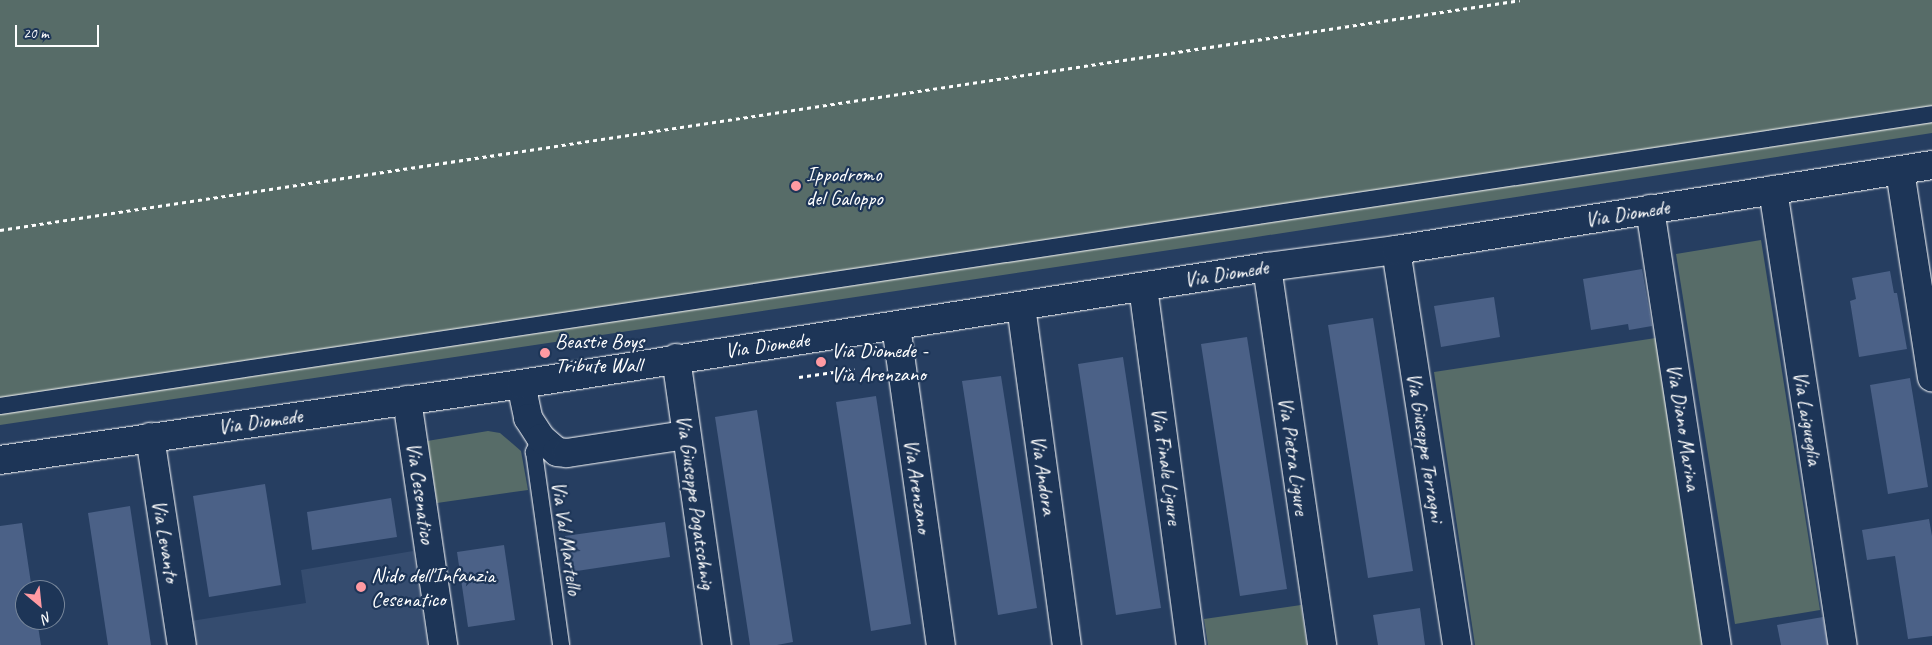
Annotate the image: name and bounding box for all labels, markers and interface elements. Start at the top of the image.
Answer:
scale bar [18,15,101,47]
text: 20 m [23,24,49,43]
place label: Ippodromo del Galoppo [806,161,883,211]
marker: Ippodromo del Galoppo [790,180,802,192]
street label: Via Diomede [1583,194,1671,232]
street label: Via Diomede [1182,254,1270,292]
street label: Via Diomede [723,327,811,363]
place label: Beastie Boys Tribute Wall [555,328,644,378]
place label: Via Diomede - Via Arenzano [831,337,928,387]
marker: Beastie Boys Tribute Wall [539,347,551,359]
marker: Via Diomede - Via Arenzano [815,356,827,368]
street label: Via Diano Marina [1662,362,1706,492]
street label: Via Laigueglia [1788,369,1828,467]
street label: Via Giuseppe Terragni [1402,371,1450,523]
street label: Via Pietra Ligure [1273,395,1315,517]
street label: Via Diomede [216,403,304,439]
street label: Via Finale Ligure [1146,406,1188,526]
street label: Via Giuseppe Pogatschnig [671,413,721,591]
street label: Via Andora [1026,434,1062,516]
street label: Via Arenzano [899,438,937,534]
street label: Via Cesenatico [401,441,441,545]
street label: Via Val Martello [547,479,587,597]
street label: Via Levanto [147,498,185,584]
place label: Nido dell'Infanzia Cesenatico [371,562,495,612]
north arrow [15,580,65,630]
marker: Nido dell'Infanzia Cesenatico [355,581,367,593]
text: N [39,608,55,627]

